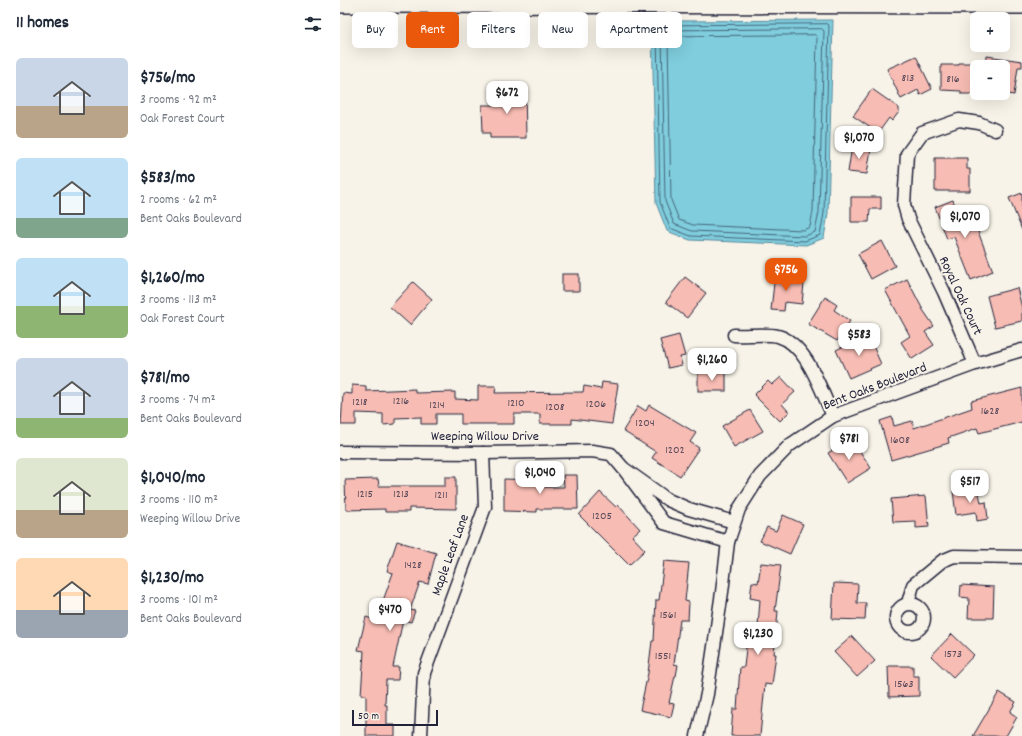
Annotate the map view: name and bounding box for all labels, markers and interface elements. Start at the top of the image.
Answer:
text: 11 homes [16,12,69,36]
chip: Buy [352,12,398,48]
chip: Rent [406,12,459,48]
chip: Filters [467,12,530,48]
chip: New [538,12,588,48]
chip: Apartment [596,12,682,48]
map controls [970,12,1010,100]
button: + [970,12,1010,52]
icon: filters [302,13,324,35]
button: − [970,60,1010,100]
text: $756/mo [140,67,195,91]
house number: 813 [902,70,914,87]
house number: 816 [946,71,960,88]
icon: home [48,74,96,122]
pin: $672 [483,81,531,115]
text: $672 [495,84,519,103]
text: 3 rooms · 92 m² [140,91,217,110]
text: Oak Forest Court [140,110,225,129]
pin: $1,070 [826,126,892,160]
text: $1,070 [843,129,875,148]
text: $583/mo [140,167,195,191]
icon: home [48,174,96,222]
text: 2 rooms · 62 m² [140,191,217,210]
pin: $1,070 [932,205,998,239]
text: $1,070 [949,208,981,227]
text: Bent Oaks Boulevard [140,210,242,229]
street label: Royal Oak Court [933,253,987,339]
pin: $756 [762,258,810,292]
text: $756 [774,261,798,280]
text: $1,260/mo [140,267,205,291]
icon: home [48,274,96,322]
text: 3 rooms · 113 m² [140,291,217,310]
text: Oak Forest Court [140,310,225,329]
pin: $583 [835,323,883,357]
text: $583 [847,326,871,345]
pin: $1,260 [679,348,745,382]
text: $1,260 [696,351,728,370]
street label: Bent Oaks Boulevard [820,358,930,416]
text: $781/mo [140,367,190,391]
icon: home [48,374,96,422]
text: 3 rooms · 74 m² [140,391,216,410]
house number: 1216 [393,393,409,410]
house number: 1218 [352,394,368,411]
house number: 1210 [507,395,525,412]
house number: 1206 [586,396,606,413]
house number: 1214 [429,397,445,414]
house number: 1208 [545,399,565,416]
house number: 1628 [981,403,999,420]
text: Bent Oaks Boulevard [140,410,242,429]
house number: 1204 [635,415,655,432]
street label: Weeping Willow Drive [431,427,539,447]
pin: $781 [825,427,873,461]
text: $781 [839,430,859,449]
house number: 1608 [890,432,910,449]
house number: 1202 [665,442,685,459]
pin: $1,040 [507,461,573,495]
text: $1,040 [524,464,556,483]
text: $1,040/mo [140,467,205,491]
pin: $517 [946,470,994,504]
text: $517 [960,473,980,492]
icon: home [48,474,96,522]
house number: 1215 [357,486,373,503]
house number: 1213 [393,486,409,503]
house number: 1211 [434,487,448,504]
text: 3 rooms · 110 m² [140,491,218,510]
house number: 1205 [592,508,612,525]
text: Weeping Willow Drive [140,510,240,529]
street label: Maple Leaf Lane [427,511,475,599]
house number: 1428 [404,557,422,574]
text: $1,230/mo [140,567,204,591]
icon: home [48,574,96,622]
text: 3 rooms · 101 m² [140,591,218,610]
pin: $470 [366,598,414,632]
text: $470 [378,601,402,620]
house number: 1561 [660,607,676,624]
text: Bent Oaks Boulevard [140,610,242,629]
pin: $1,230 [725,622,791,656]
text: $1,230 [743,625,773,644]
house number: 1573 [944,646,962,663]
house number: 1551 [655,648,671,665]
house number: 1563 [894,676,914,693]
scale bar [352,708,438,727]
text: 50 m [358,709,379,725]

